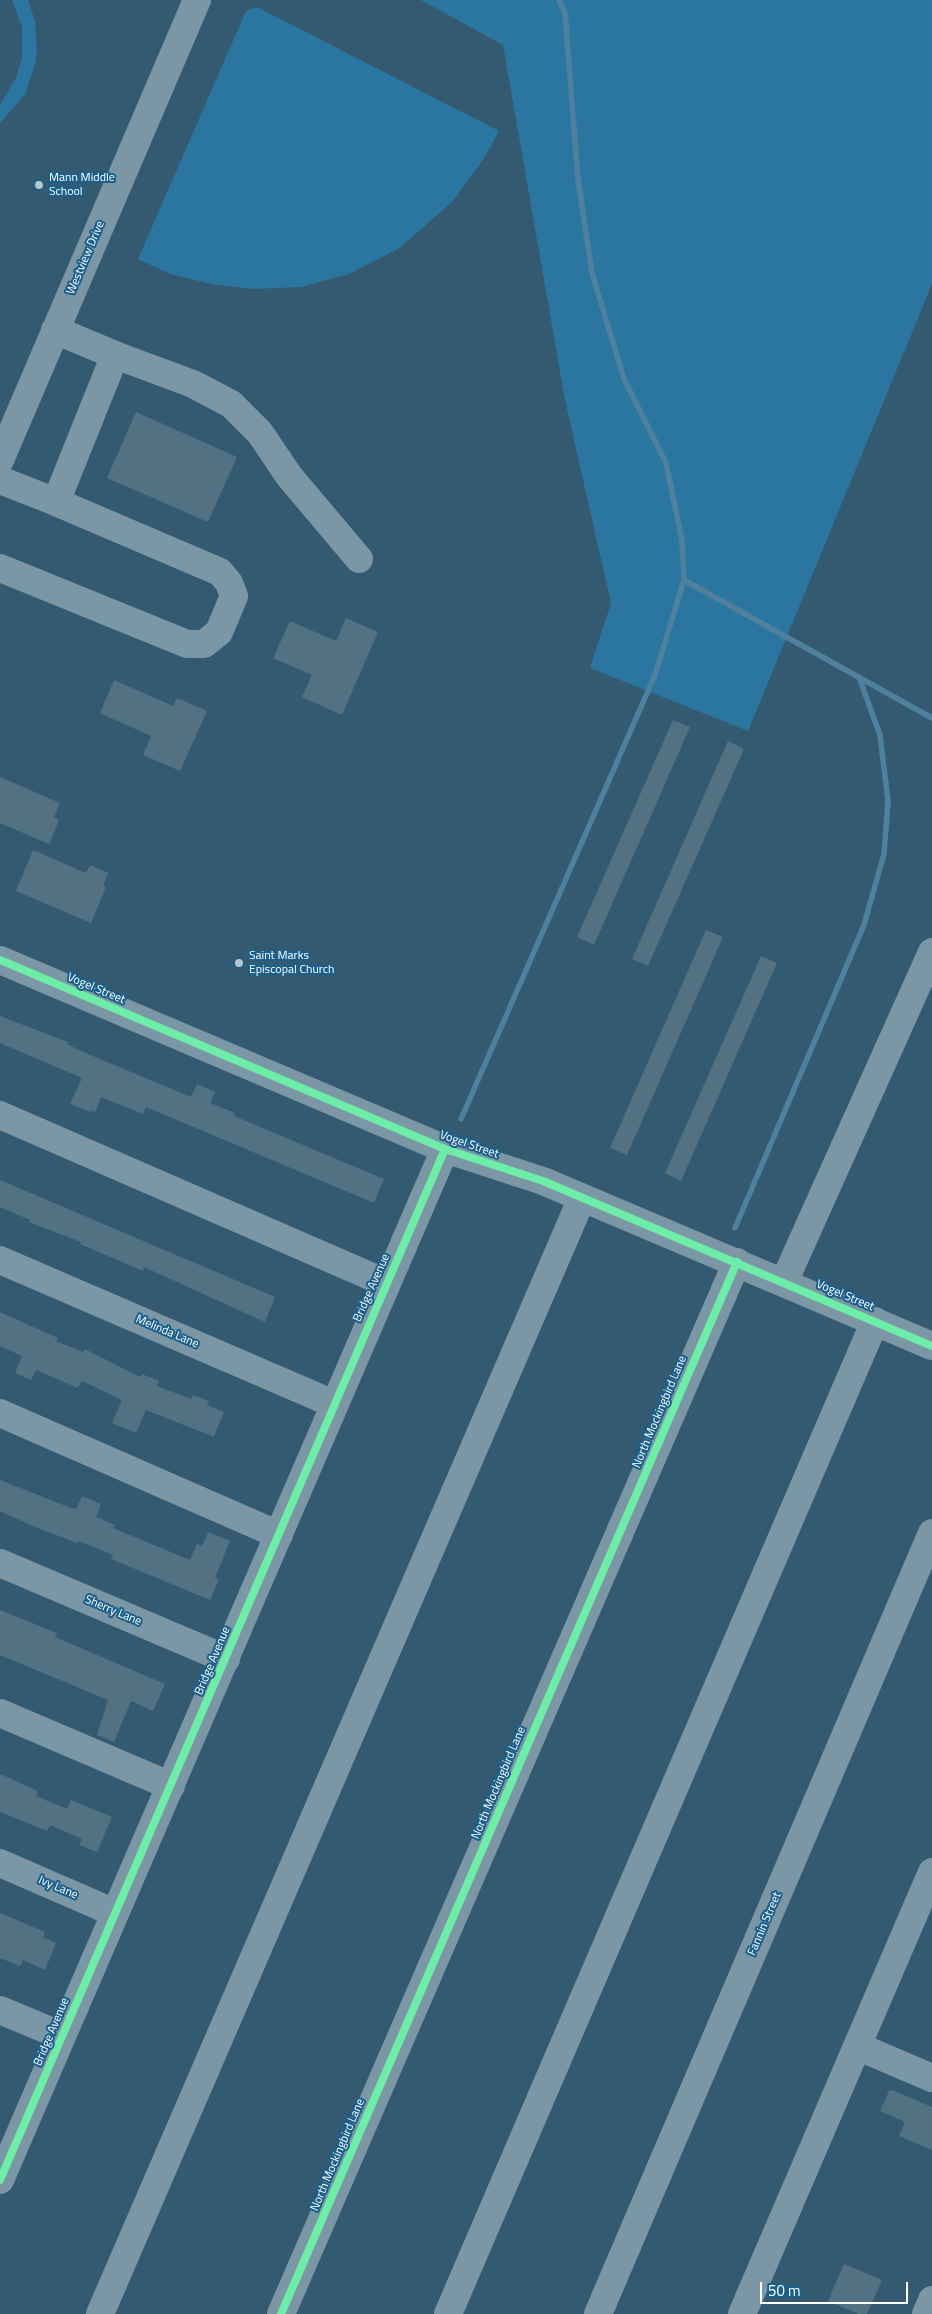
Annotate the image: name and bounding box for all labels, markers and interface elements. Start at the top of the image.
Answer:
place label: Mann Middle School [49,171,115,199]
marker: Mann Middle School [33,179,45,191]
street label: Westview Drive [64,219,108,297]
place label: Saint Marks Episcopal Church [249,949,334,977]
marker: Saint Marks Episcopal Church [233,957,245,969]
street label: Vogel Street [65,970,127,1008]
street label: Vogel Street [438,1128,500,1162]
street label: Bridge Avenue [351,1252,393,1324]
street label: Vogel Street [814,1277,876,1315]
street label: Melinda Lane [133,1312,201,1352]
street label: North Mockingbird Lane [630,1354,690,1470]
street label: Sherry Lane [83,1593,143,1629]
street label: Bridge Avenue [192,1625,234,1697]
street label: North Mockingbird Lane [469,1725,529,1841]
street label: Ivy Lane [36,1873,80,1903]
street label: Fannin Street [745,1890,785,1958]
street label: Bridge Avenue [31,1996,73,2068]
street label: North Mockingbird Lane [308,2097,368,2213]
scale bar [762,2272,910,2304]
text: 50 m [768,2279,801,2302]

